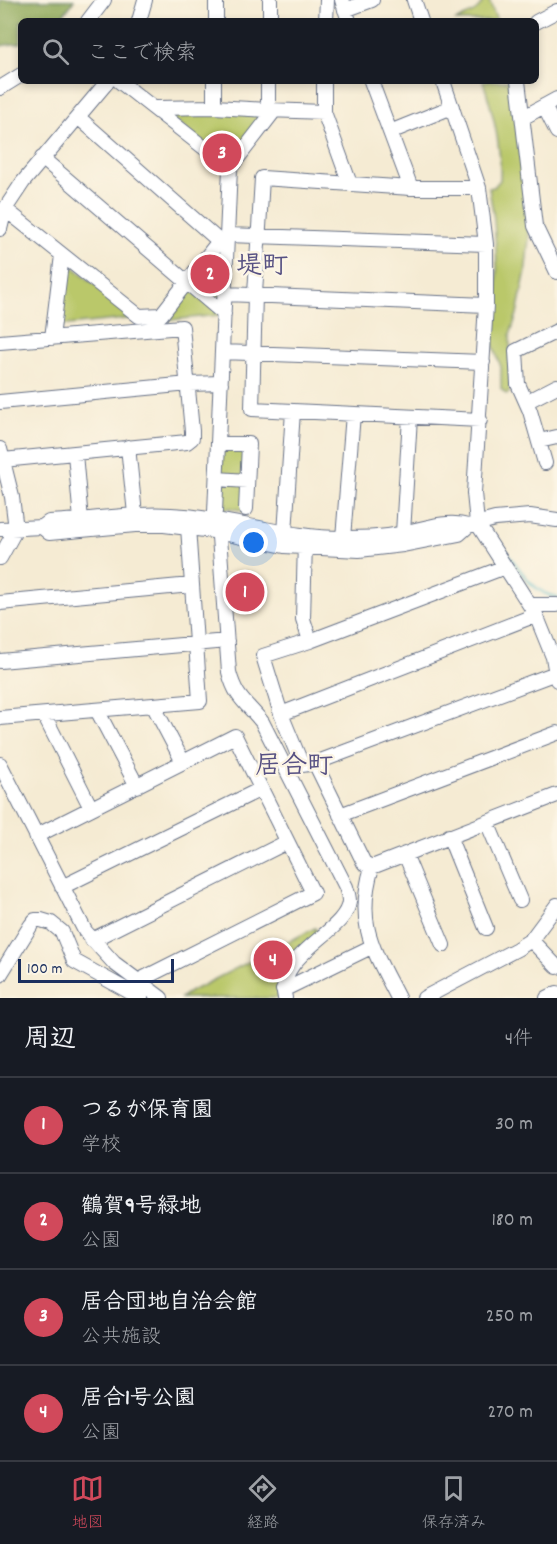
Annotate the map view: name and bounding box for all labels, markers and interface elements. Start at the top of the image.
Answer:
search box [18,18,539,84]
icon: search [39,35,72,68]
text: ここで検索 [87,39,197,70]
pin: 3 [202,130,242,176]
district label: 堤町 [236,249,288,286]
pin: 2 [190,252,230,296]
your location [239,528,268,557]
pin: 1 [226,570,264,614]
district label: 居合町 [255,749,333,786]
pin: 4 [254,938,292,982]
scale bar [18,956,174,983]
text: 100 m [27,958,63,981]
text: 周辺 [24,1022,76,1059]
text: 4件 [505,1026,533,1054]
text: つるが保育園 [81,1096,213,1127]
text: 1 [41,1111,46,1139]
text: 30 m [495,1111,533,1139]
text: 学校 [81,1132,121,1160]
text: 鶴賀9号緑地 [81,1192,201,1223]
text: 2 [39,1207,48,1235]
text: 180 m [491,1207,533,1235]
text: 公園 [81,1228,121,1256]
text: 居合団地自治会館 [81,1288,257,1319]
text: 3 [39,1303,48,1331]
text: 250 m [486,1303,533,1331]
text: 公共施設 [81,1324,161,1352]
text: 居合1号公園 [81,1384,196,1415]
text: 4 [39,1399,48,1427]
text: 270 m [487,1399,533,1427]
text: 公園 [81,1420,121,1448]
tab: 地図 [71,1472,104,1535]
tab: 経路 [246,1472,279,1535]
tab: 保存済み [422,1472,486,1535]

